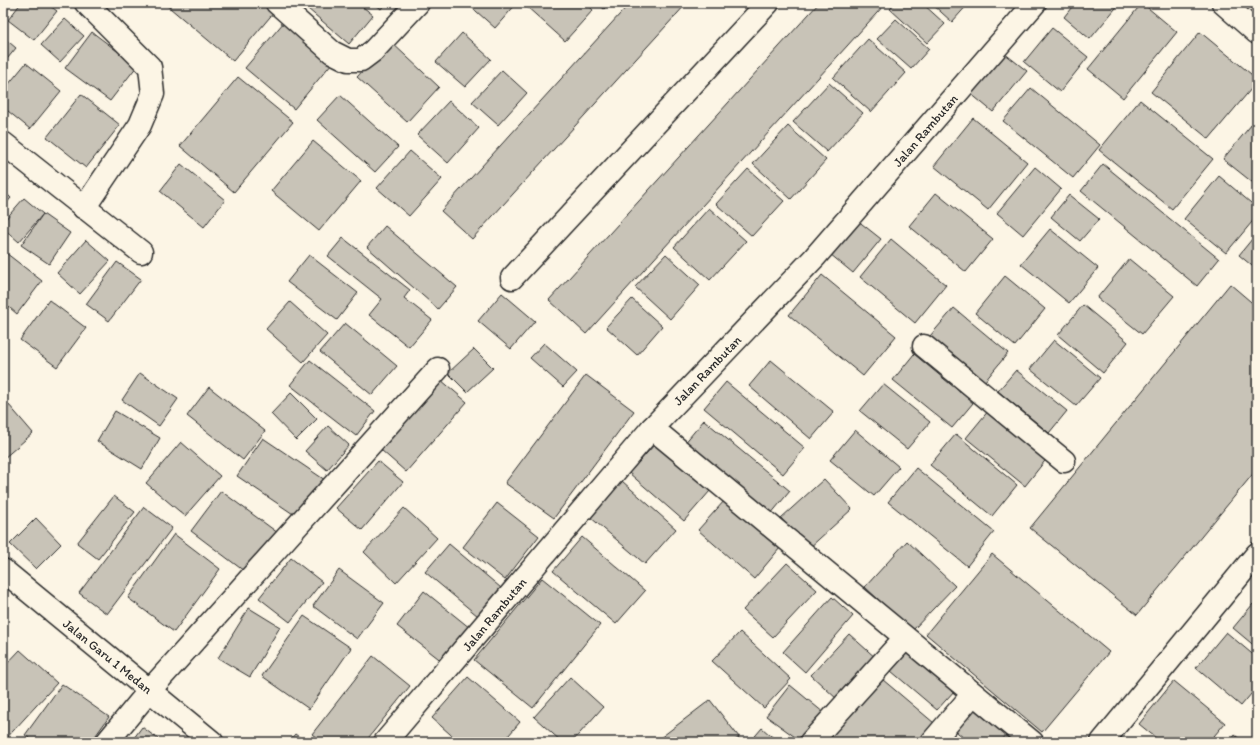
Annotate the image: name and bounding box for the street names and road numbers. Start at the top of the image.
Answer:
street label: Jalan Rambutan [890,91,961,170]
street label: Jalan Rambutan [670,332,745,408]
street label: Jalan Rambutan [459,574,530,654]
street label: Jalan Garu 1 Medan [60,616,155,697]

